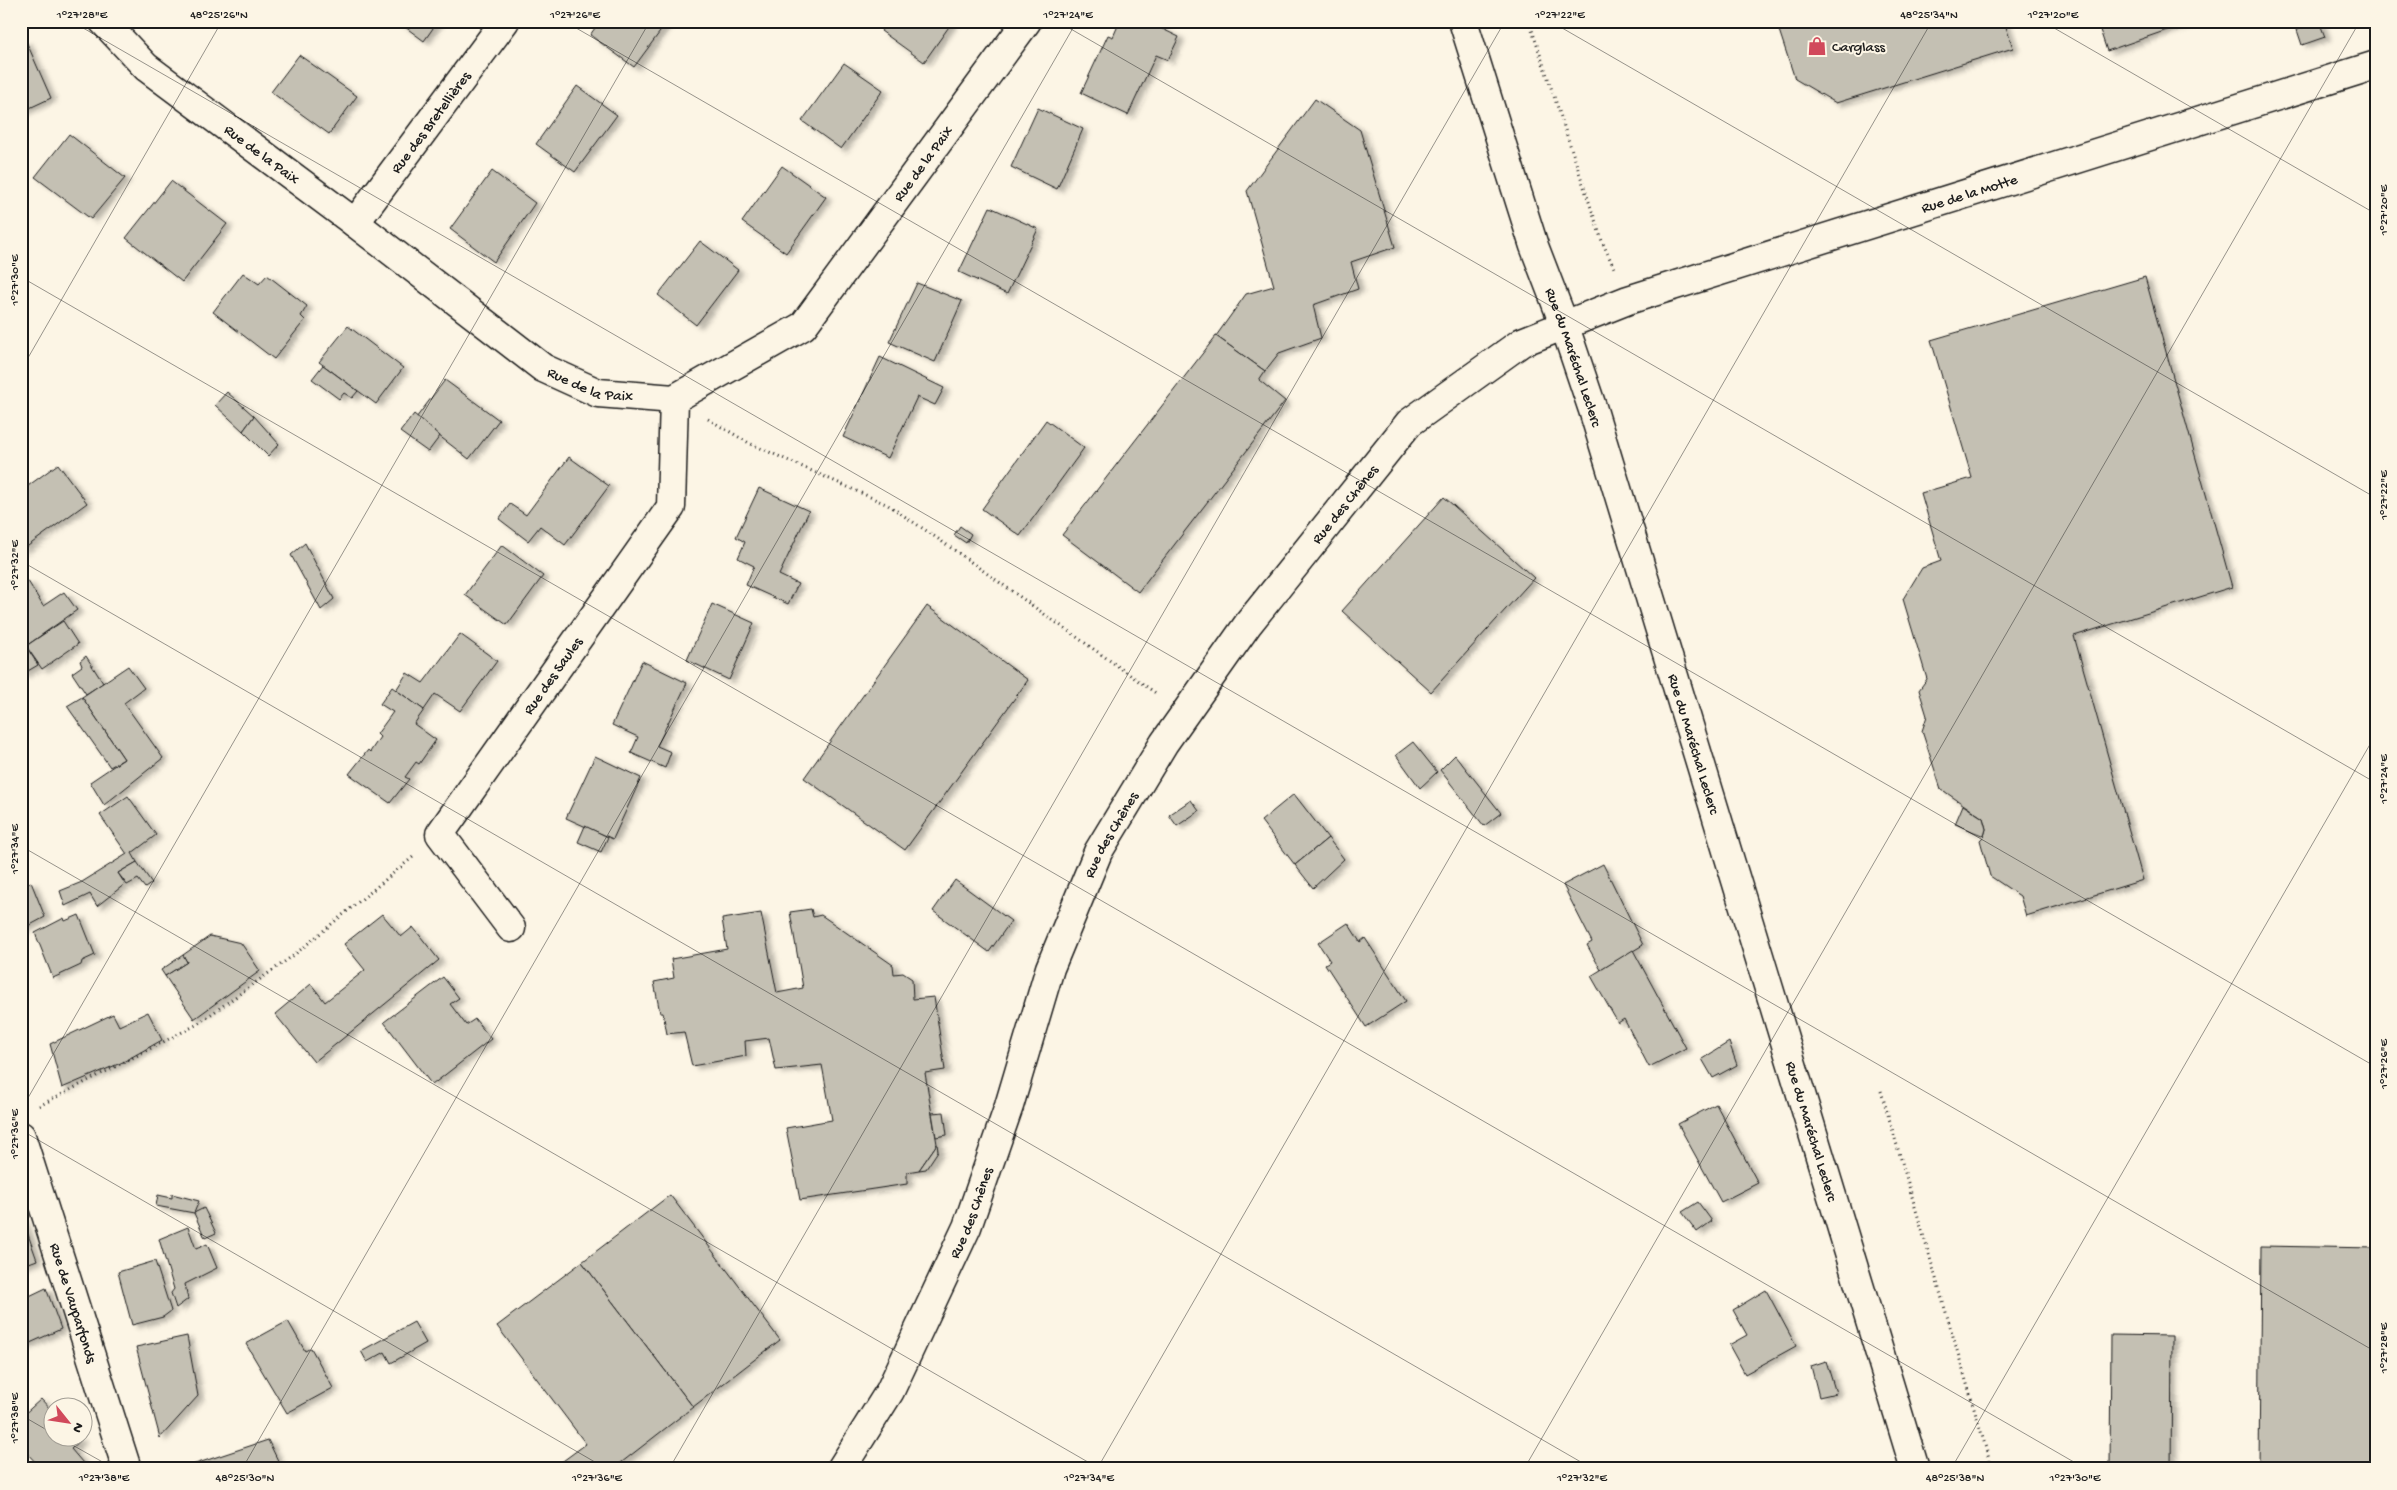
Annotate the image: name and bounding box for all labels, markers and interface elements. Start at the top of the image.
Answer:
text: 1°27'28"E [56,9,108,23]
text: 48°25'26"N [190,9,248,23]
text: 1°27'26"E [549,9,600,23]
text: 1°27'24"E [1042,9,1093,23]
text: 1°27'22"E [1534,9,1585,23]
text: 48°25'34"N [1900,9,1958,23]
text: 1°27'20"E [2027,9,2079,23]
shop icon: Carglass [1806,35,1828,57]
place label: Carglass [1832,39,1885,57]
street label: Rue des Bretellières [388,68,476,178]
street label: Rue de la Paix [220,121,302,189]
street label: Rue de la Paix [890,123,958,206]
street label: Rue de la Motte [1919,171,2020,218]
text: 1°27'20"E [2378,184,2392,236]
text: 1°27'30"E [9,254,23,306]
street label: Rue du Maréchal Leclerc [1540,286,1605,430]
street label: Rue de la Paix [544,364,634,407]
street label: Rue des Chênes [1309,461,1383,548]
text: 1°27'22"E [2378,470,2392,521]
text: 1°27'32"E [9,539,23,591]
street label: Rue des Saules [520,634,587,719]
street label: Rue du Maréchal Leclerc [1663,672,1723,817]
text: 1°27'24"E [2378,754,2392,805]
street label: Rue des Chênes [1081,789,1144,881]
text: 1°27'34"E [9,824,23,875]
text: 1°27'26"E [2378,1039,2392,1090]
street label: Rue du Maréchal Leclerc [1781,1059,1840,1205]
text: 1°27'36"E [9,1108,23,1160]
street label: Rue des Chênes [946,1165,998,1262]
street label: Rue de Vauparfonds [45,1241,100,1366]
text: 1°27'28"E [2378,1322,2392,1374]
text: 1°27'38"E [9,1392,23,1444]
north arrow [42,1398,92,1448]
text: N [67,1419,87,1435]
text: 1°27'38"E [78,1472,130,1486]
text: 48°25'30"N [216,1472,275,1486]
text: 1°27'36"E [571,1472,623,1486]
text: 1°27'34"E [1063,1472,1114,1486]
text: 1°27'32"E [1556,1472,1608,1486]
text: 48°25'38"N [1926,1472,1984,1486]
text: 1°27'30"E [2049,1472,2101,1486]

